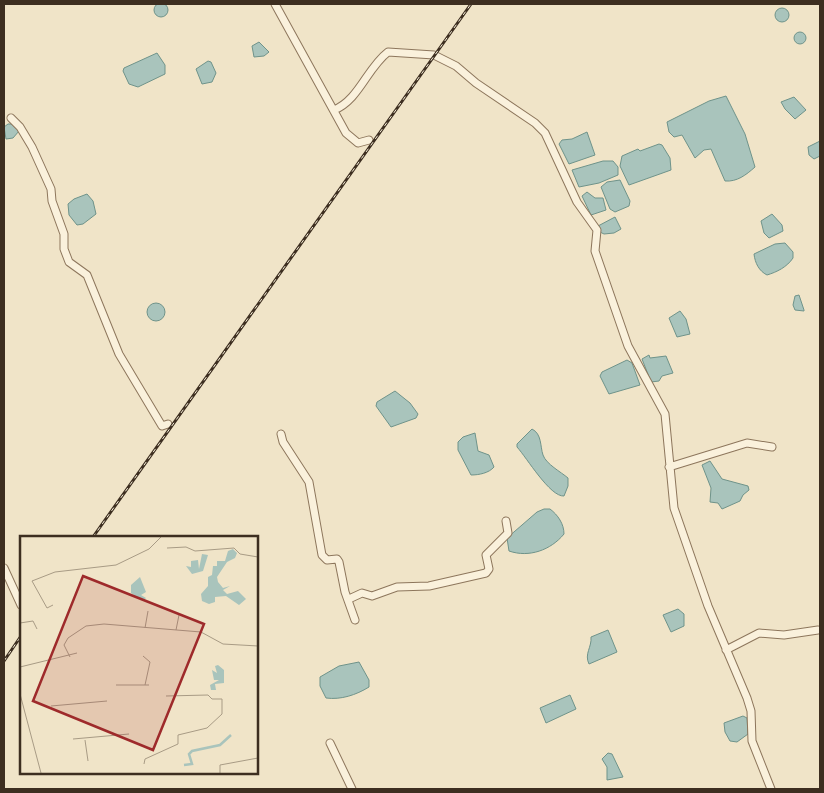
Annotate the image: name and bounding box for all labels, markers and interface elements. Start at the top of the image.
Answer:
inset map [20,536,258,773]

